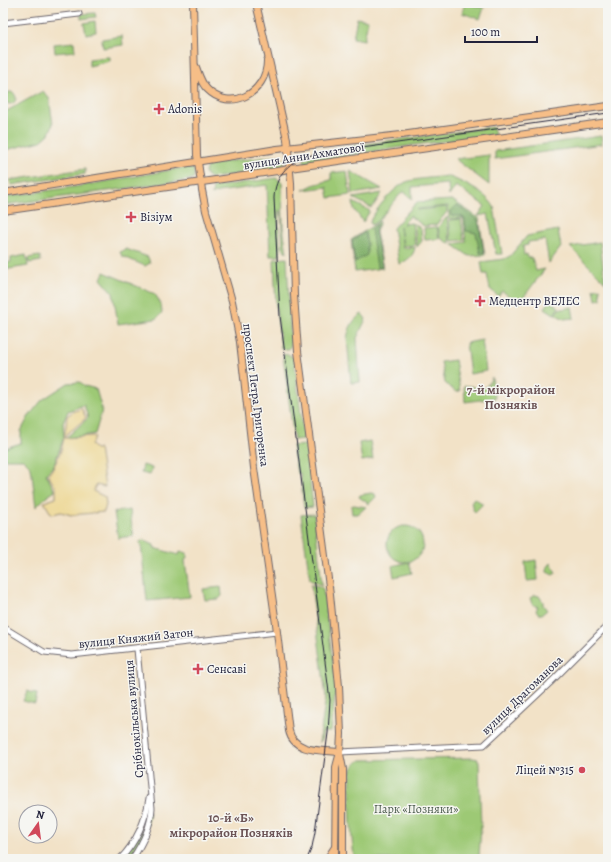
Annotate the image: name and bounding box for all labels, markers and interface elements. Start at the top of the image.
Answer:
scale bar [465,18,537,44]
text: 100 m [471,24,500,40]
place label: Adonis [167,101,202,117]
marker: Adonis [153,103,165,115]
street label: вулиця Анни Ахматової [242,138,366,173]
place label: Візіум [140,209,172,225]
marker: Візіум [125,211,137,223]
place label: Медцентр ВЕЛЕС [489,293,580,309]
marker: Медцентр ВЕЛЕС [474,295,486,307]
street label: проспект Петра Григоренка [239,323,273,468]
district label: 7-й мікрорайон Позняків [467,381,555,413]
street label: вулиця Княжий Затон [78,624,194,652]
street label: вулиця Драгоманова [478,652,567,738]
street label: Срібнокільська вулиця [121,659,147,779]
place label: Сенсаві [207,661,246,677]
marker: Сенсаві [192,663,204,675]
place label: Ліцей №315 [516,762,574,778]
marker: Ліцей №315 [577,765,587,775]
park label: Парк «Позняки» [374,801,458,817]
north arrow [18,804,58,844]
text: N [35,807,46,823]
district label: 10-й «Б» мікрорайон Позняків [169,809,293,841]

